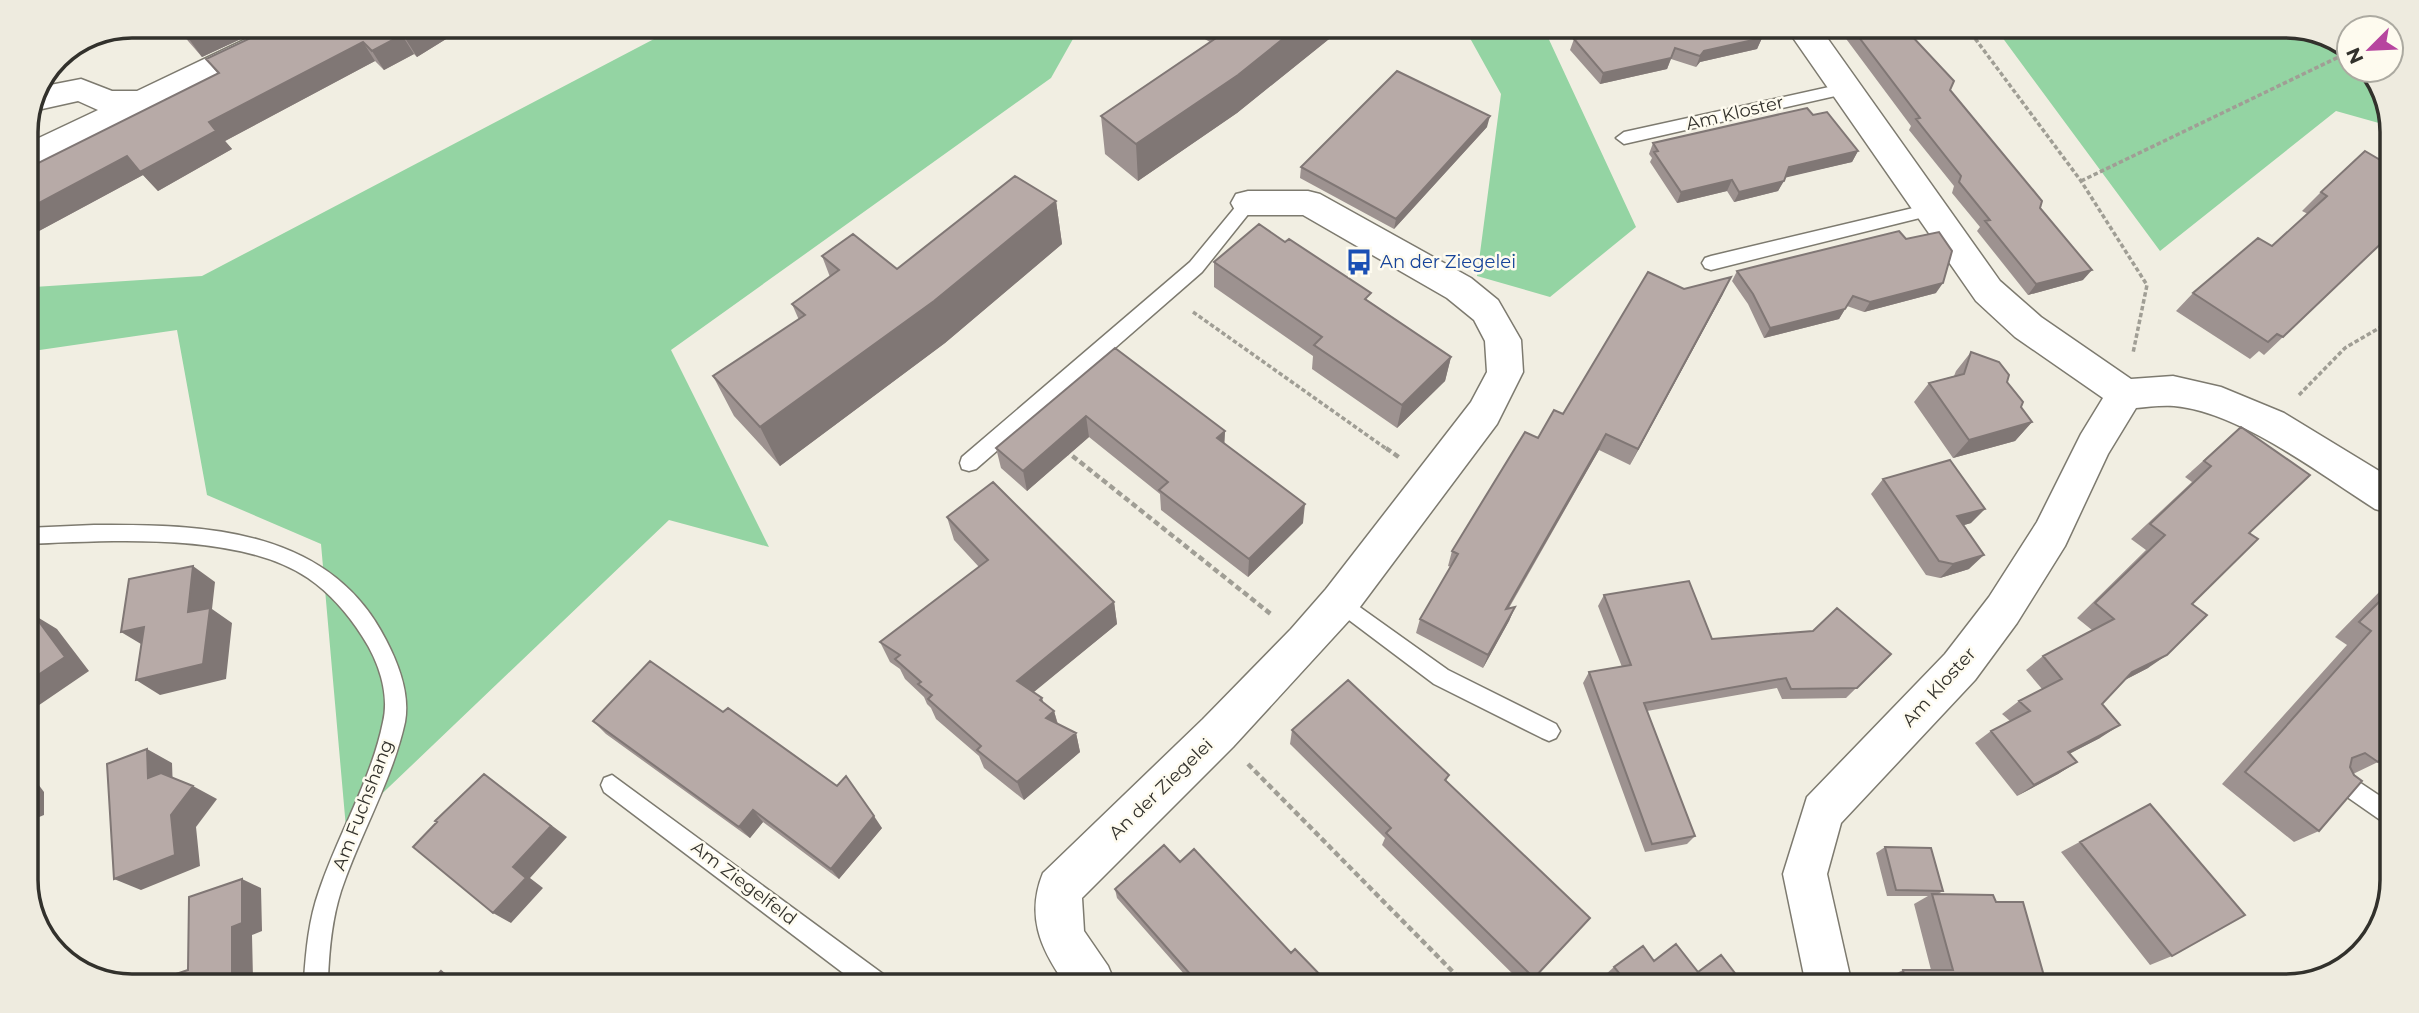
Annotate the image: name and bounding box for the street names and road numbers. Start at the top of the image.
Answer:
street label: Am Kloster [1684,91,1786,135]
street label: Am Kloster [1898,643,1980,731]
street label: An der Ziegelei [1104,734,1218,844]
street label: Am Fuchshang [328,737,398,873]
street label: Am Ziegelfeld [687,836,801,930]

